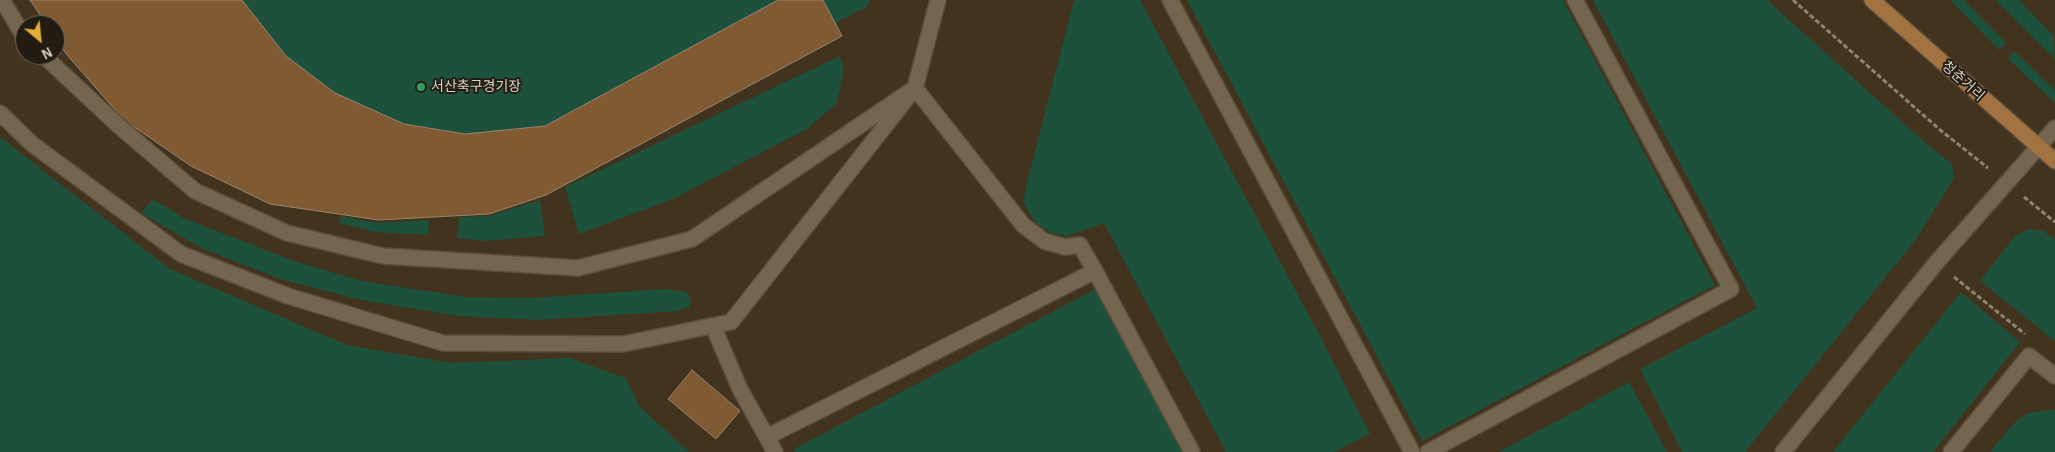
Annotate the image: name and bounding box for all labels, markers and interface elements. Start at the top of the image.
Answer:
north arrow [15,15,65,65]
text: N [39,44,54,61]
street label: 청춘거리 [1938,58,1988,104]
place label: 서산축구경기장 [431,79,521,95]
marker: 서산축구경기장 [415,81,427,93]

